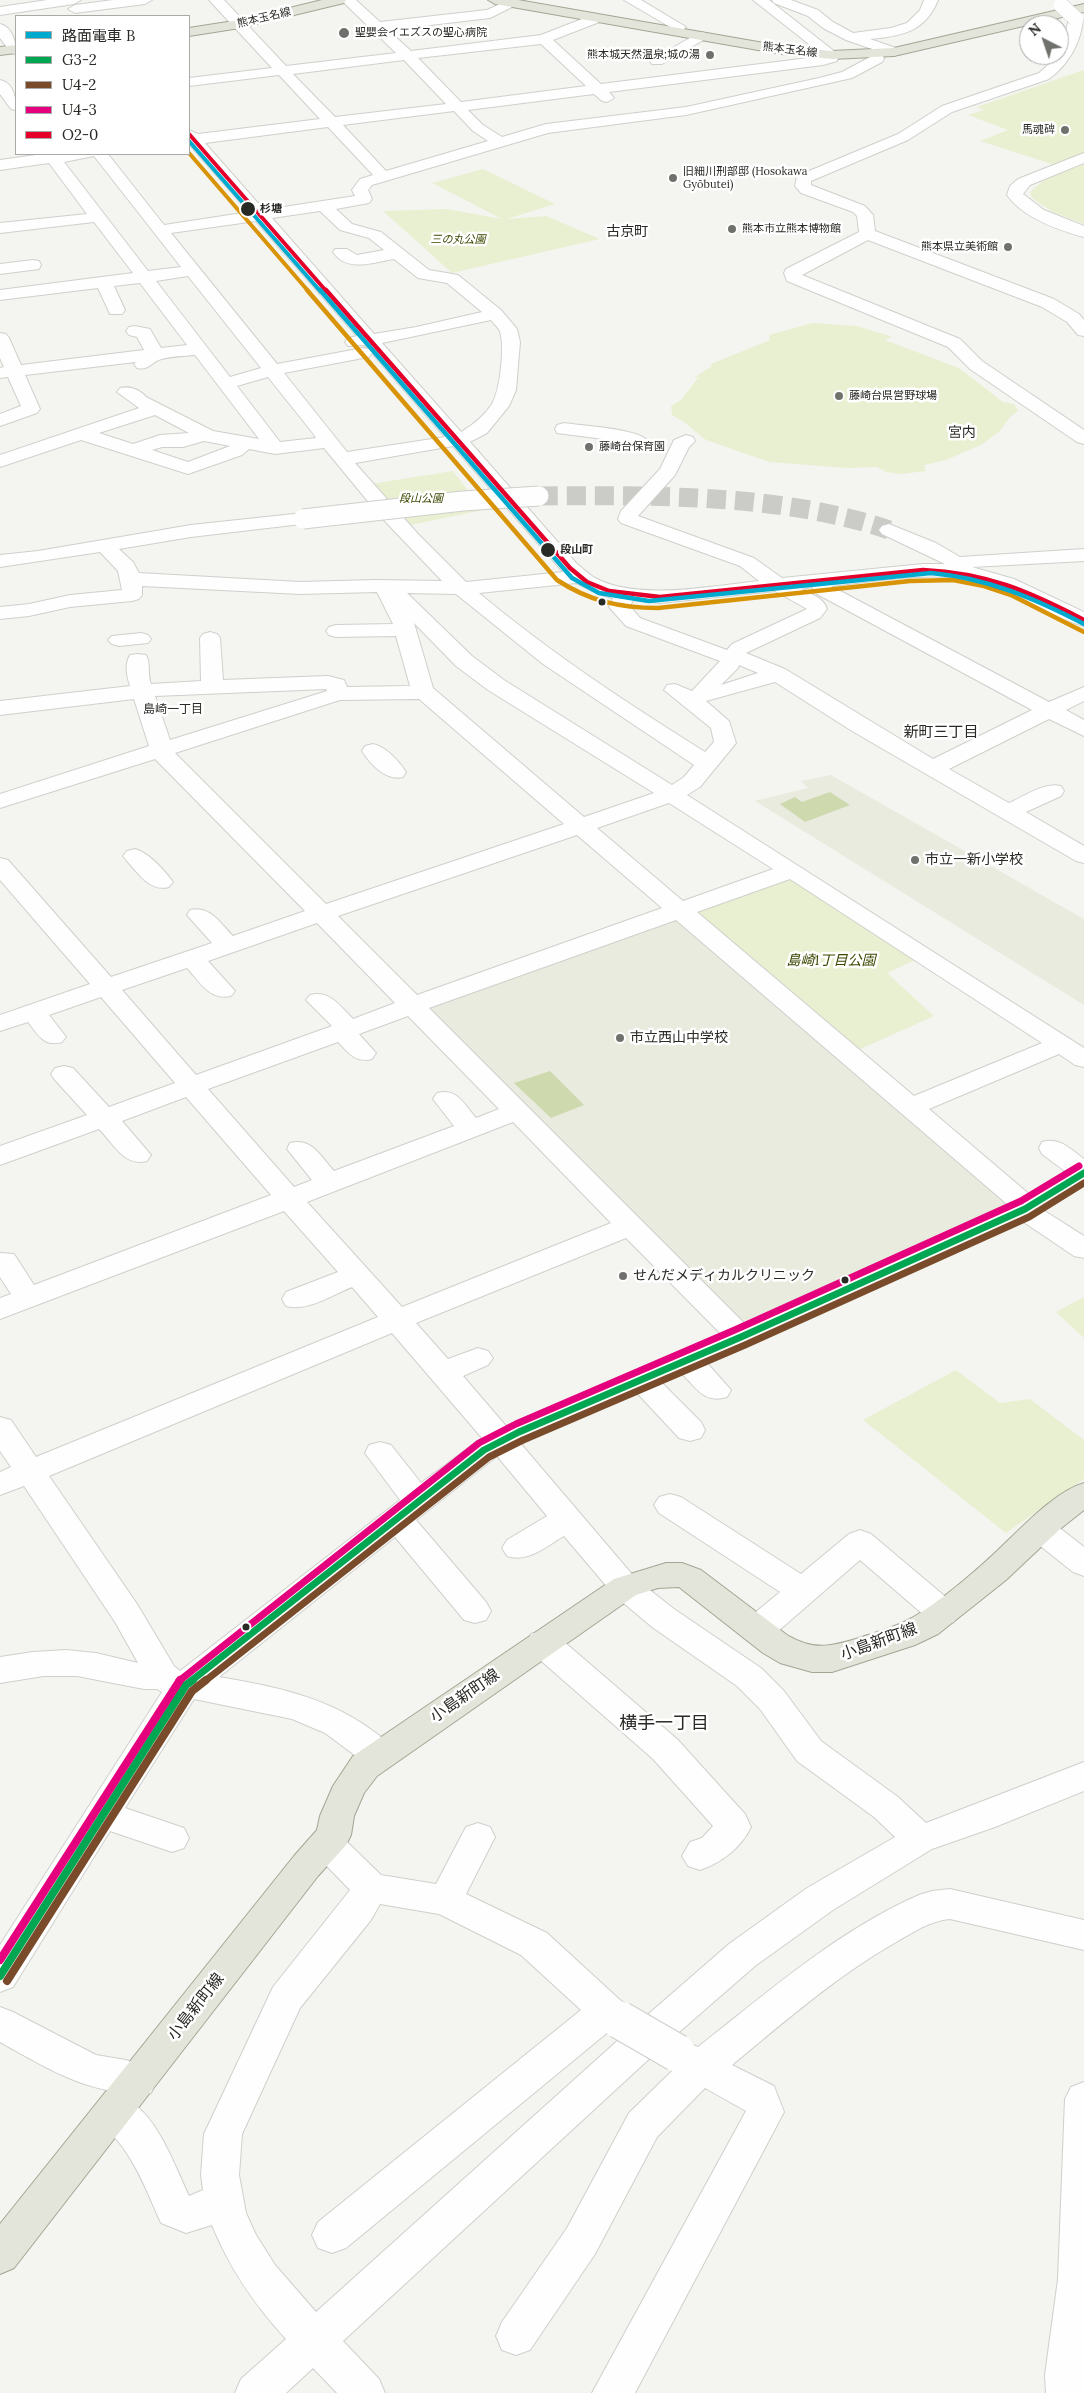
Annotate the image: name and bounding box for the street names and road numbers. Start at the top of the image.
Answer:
street label: 熊本玉名線 [236,5,292,31]
street label: 熊本玉名線 [762,40,818,60]
street label: 小島新町線 [838,1619,920,1665]
street label: 小島新町線 [427,1665,503,1727]
street label: 小島新町線 [164,1970,228,2044]

